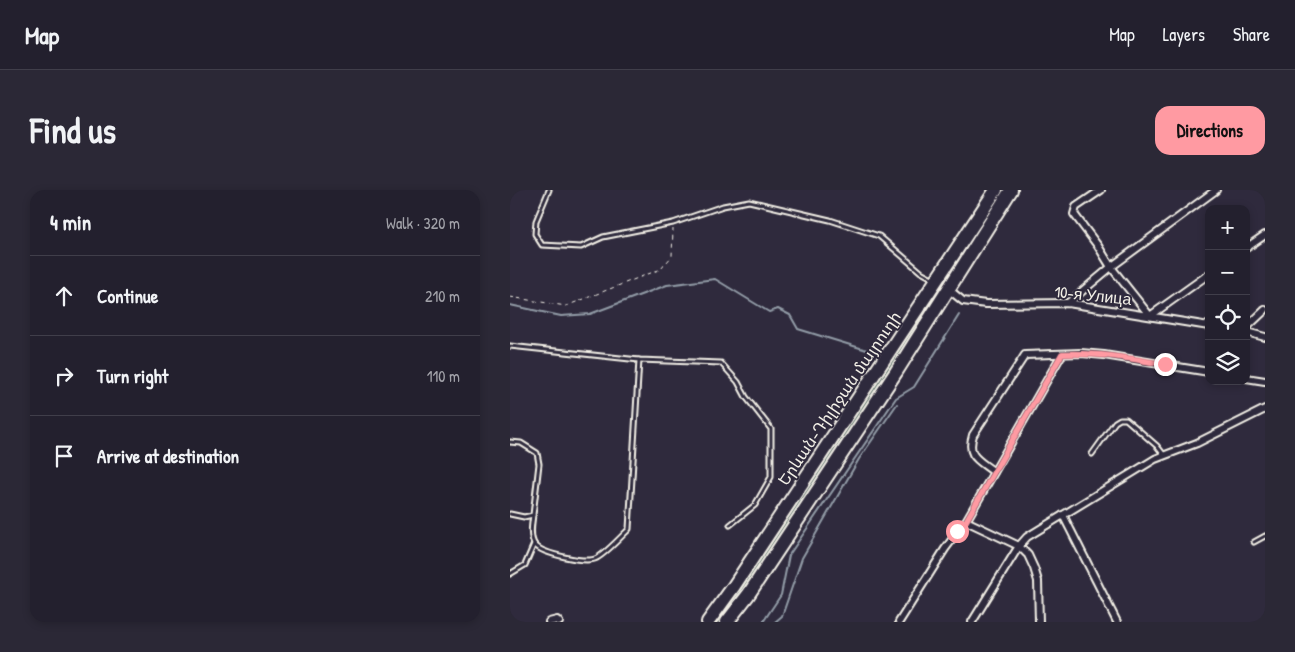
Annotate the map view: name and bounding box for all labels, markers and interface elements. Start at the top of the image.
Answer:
text: Map [25,19,59,51]
text: Map [1109,22,1135,47]
text: Layers [1163,22,1205,47]
text: Share [1233,22,1270,47]
button: Directions [1155,106,1265,155]
text: Find us [30,107,116,154]
map controls [1205,205,1250,385]
button: + [1205,205,1250,250]
text: 4 min [50,208,91,237]
text: Walk · 320 m [386,212,460,234]
button: − [1205,250,1250,295]
street label: 10-я Улица [1053,280,1133,310]
icon: ahead [50,282,78,310]
text: Continue [97,283,158,309]
text: 210 m [425,285,460,307]
button: locate [1205,295,1250,340]
street label: Երևան-Դիլիջան մայրուղի [772,306,906,490]
button: layers [1205,340,1250,385]
route end [1154,353,1177,376]
icon: right [50,362,78,390]
text: Turn right [97,363,168,389]
text: 110 m [427,365,460,387]
icon: arrive [50,442,78,470]
text: Arrive at destination [97,443,239,469]
route start [946,520,969,543]

